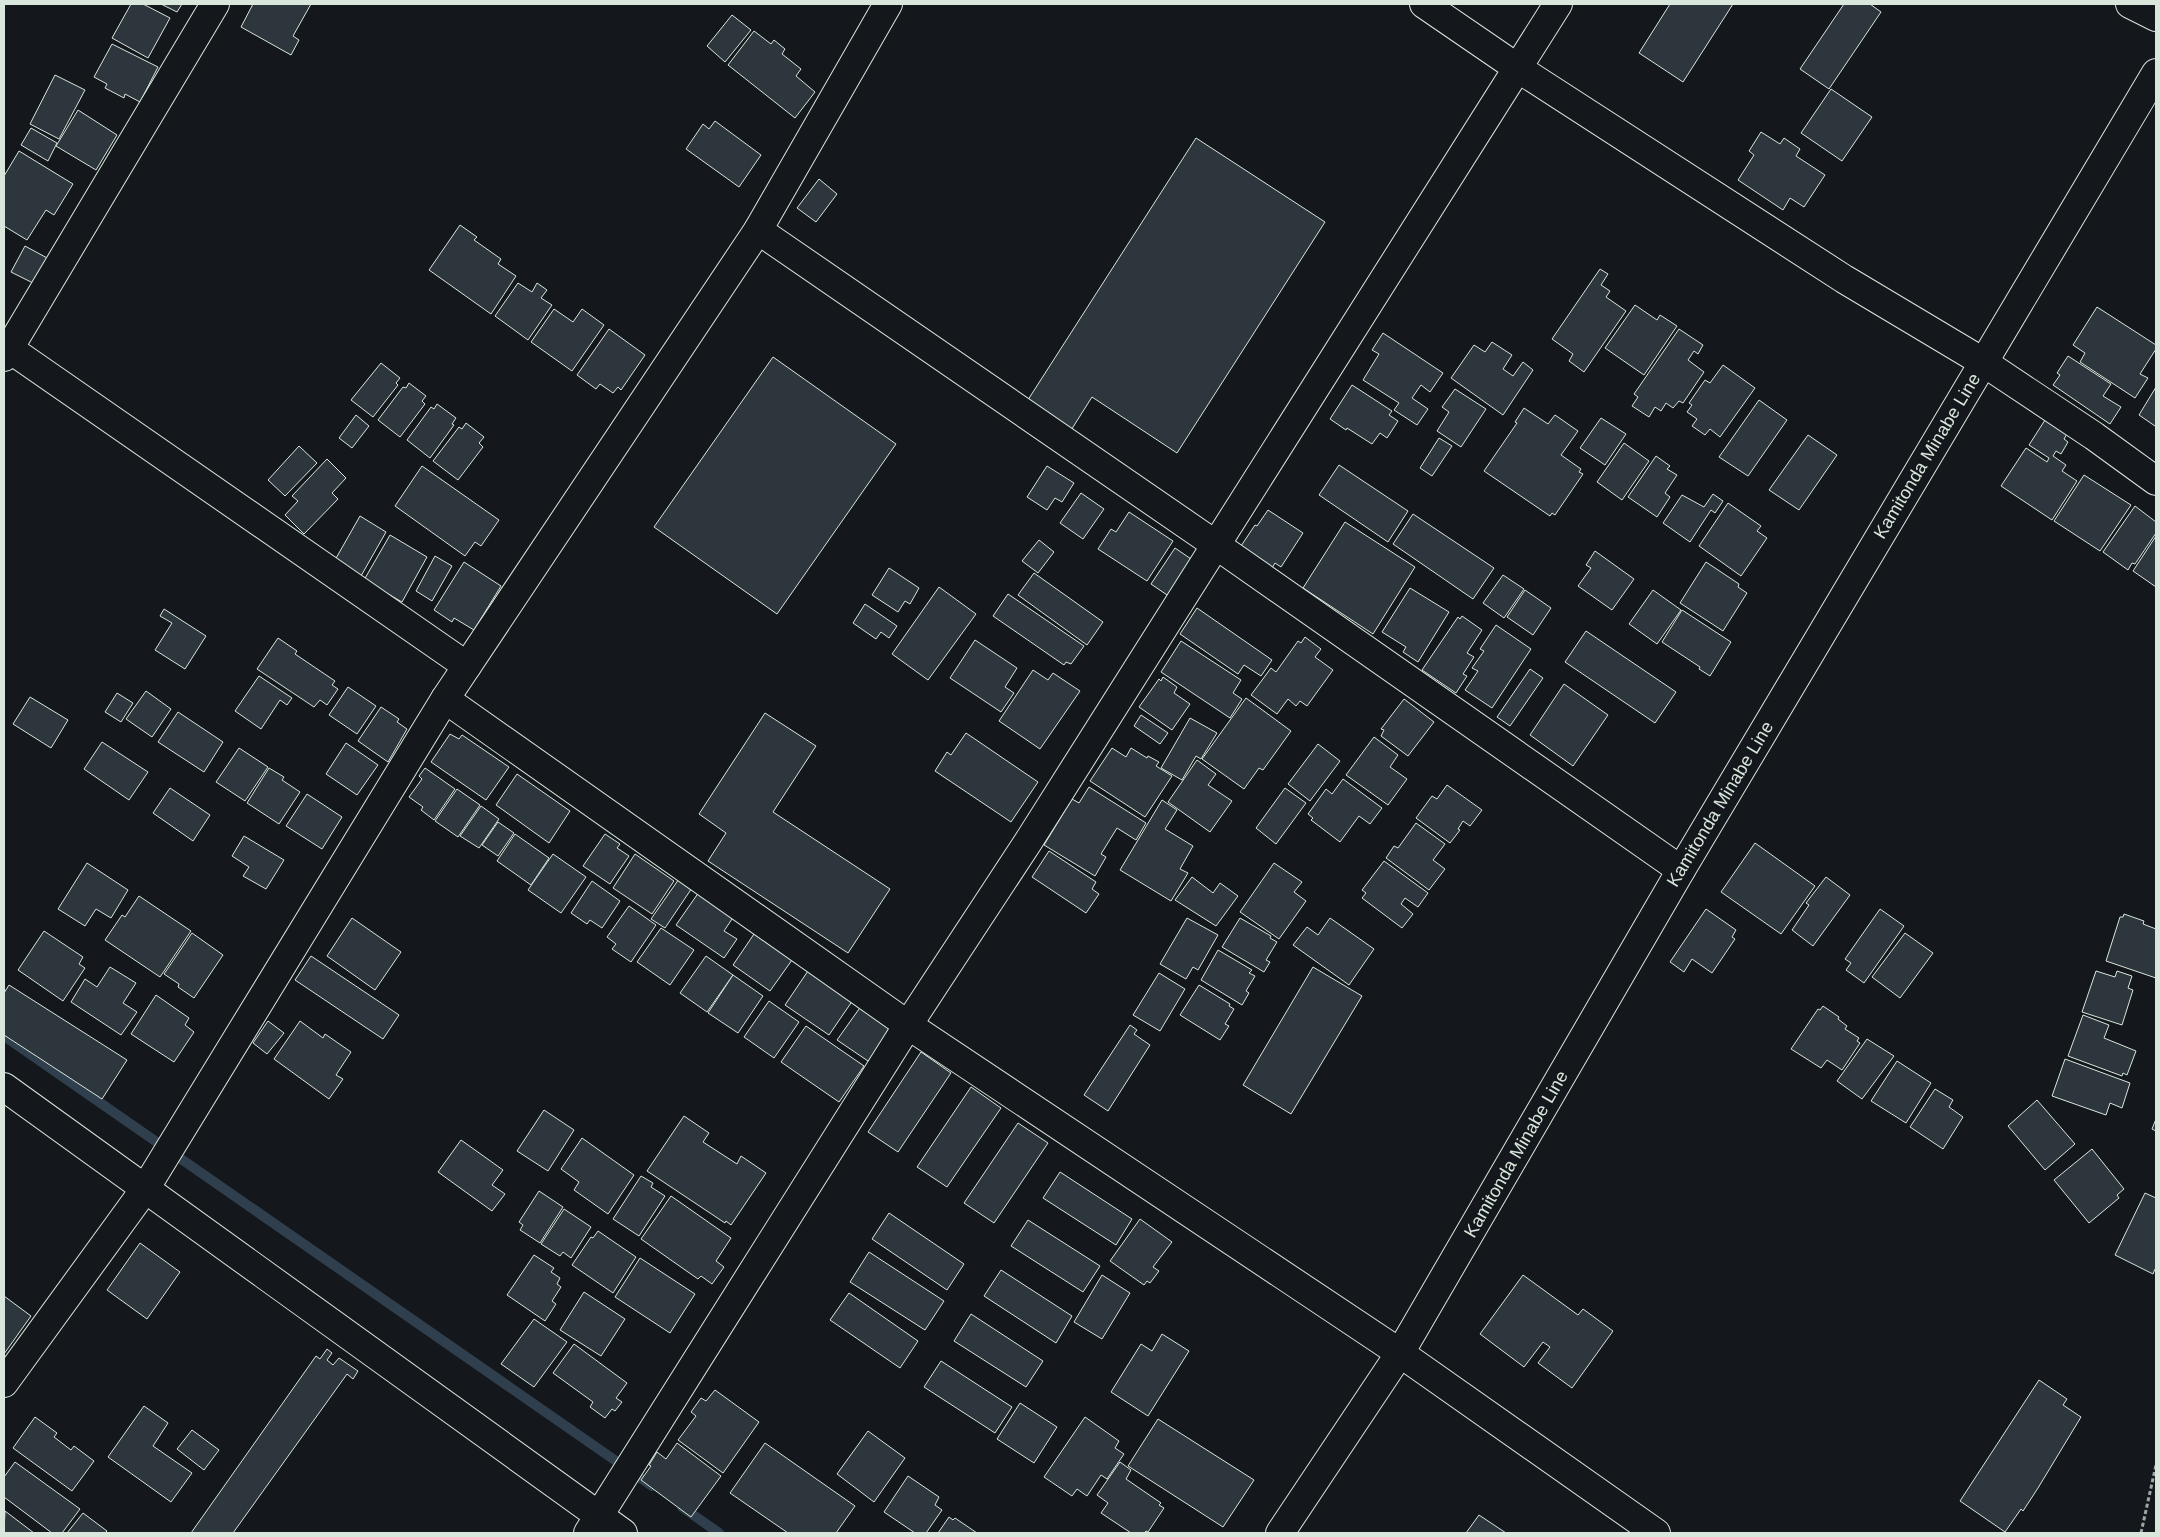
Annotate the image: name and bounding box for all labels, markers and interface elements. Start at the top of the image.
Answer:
street label: Kamitonda Minabe Line [1870,370,1984,542]
street label: Kamitonda Minabe Line [1663,718,1777,890]
street label: Kamitonda Minabe Line [1460,1067,1572,1241]

